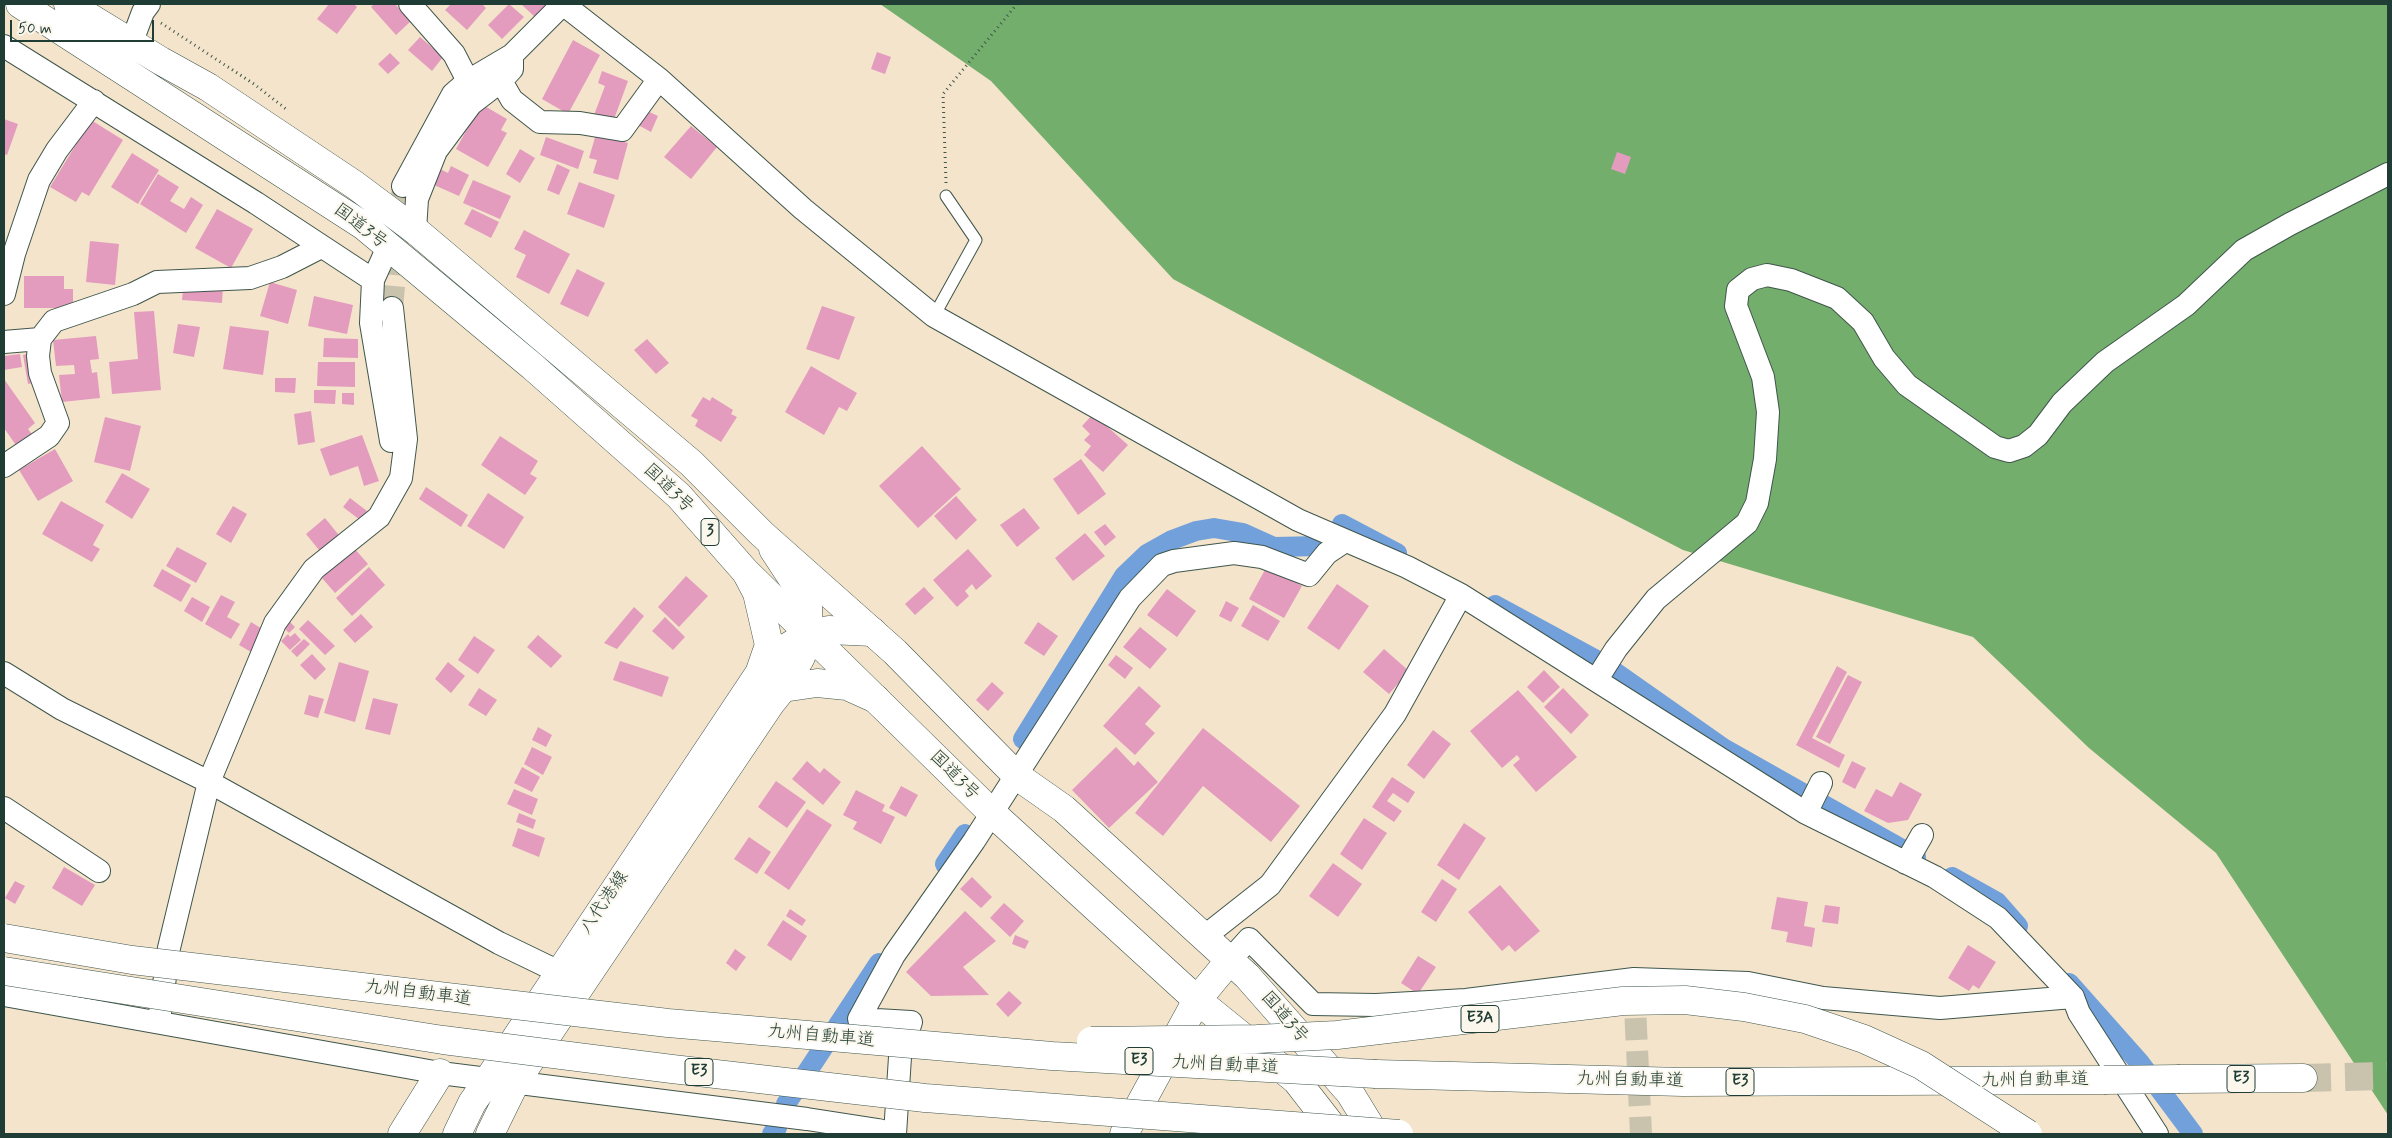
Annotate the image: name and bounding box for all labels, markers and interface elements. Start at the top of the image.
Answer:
scale bar [12,10,156,42]
text: 50 m [18,19,52,39]
street label: 国道3号 [329,200,391,254]
street label: 国道3号 [638,460,698,518]
road number: 3 [701,518,719,546]
street label: 国道3号 [924,746,984,806]
street label: 八代港線 [576,867,634,939]
street label: 九州自動車道 [363,977,473,1011]
street label: 国道3号 [1255,987,1313,1049]
road number: E3A [1461,1006,1499,1032]
street label: 九州自動車道 [766,1022,876,1052]
road number: E3 [1125,1048,1153,1074]
street label: 九州自動車道 [1171,1052,1279,1080]
road number: E3 [685,1058,713,1086]
road number: E3 [2227,1066,2255,1092]
road number: E3 [1726,1068,1754,1096]
street label: 九州自動車道 [1576,1069,1684,1093]
street label: 九州自動車道 [1981,1069,2089,1093]

